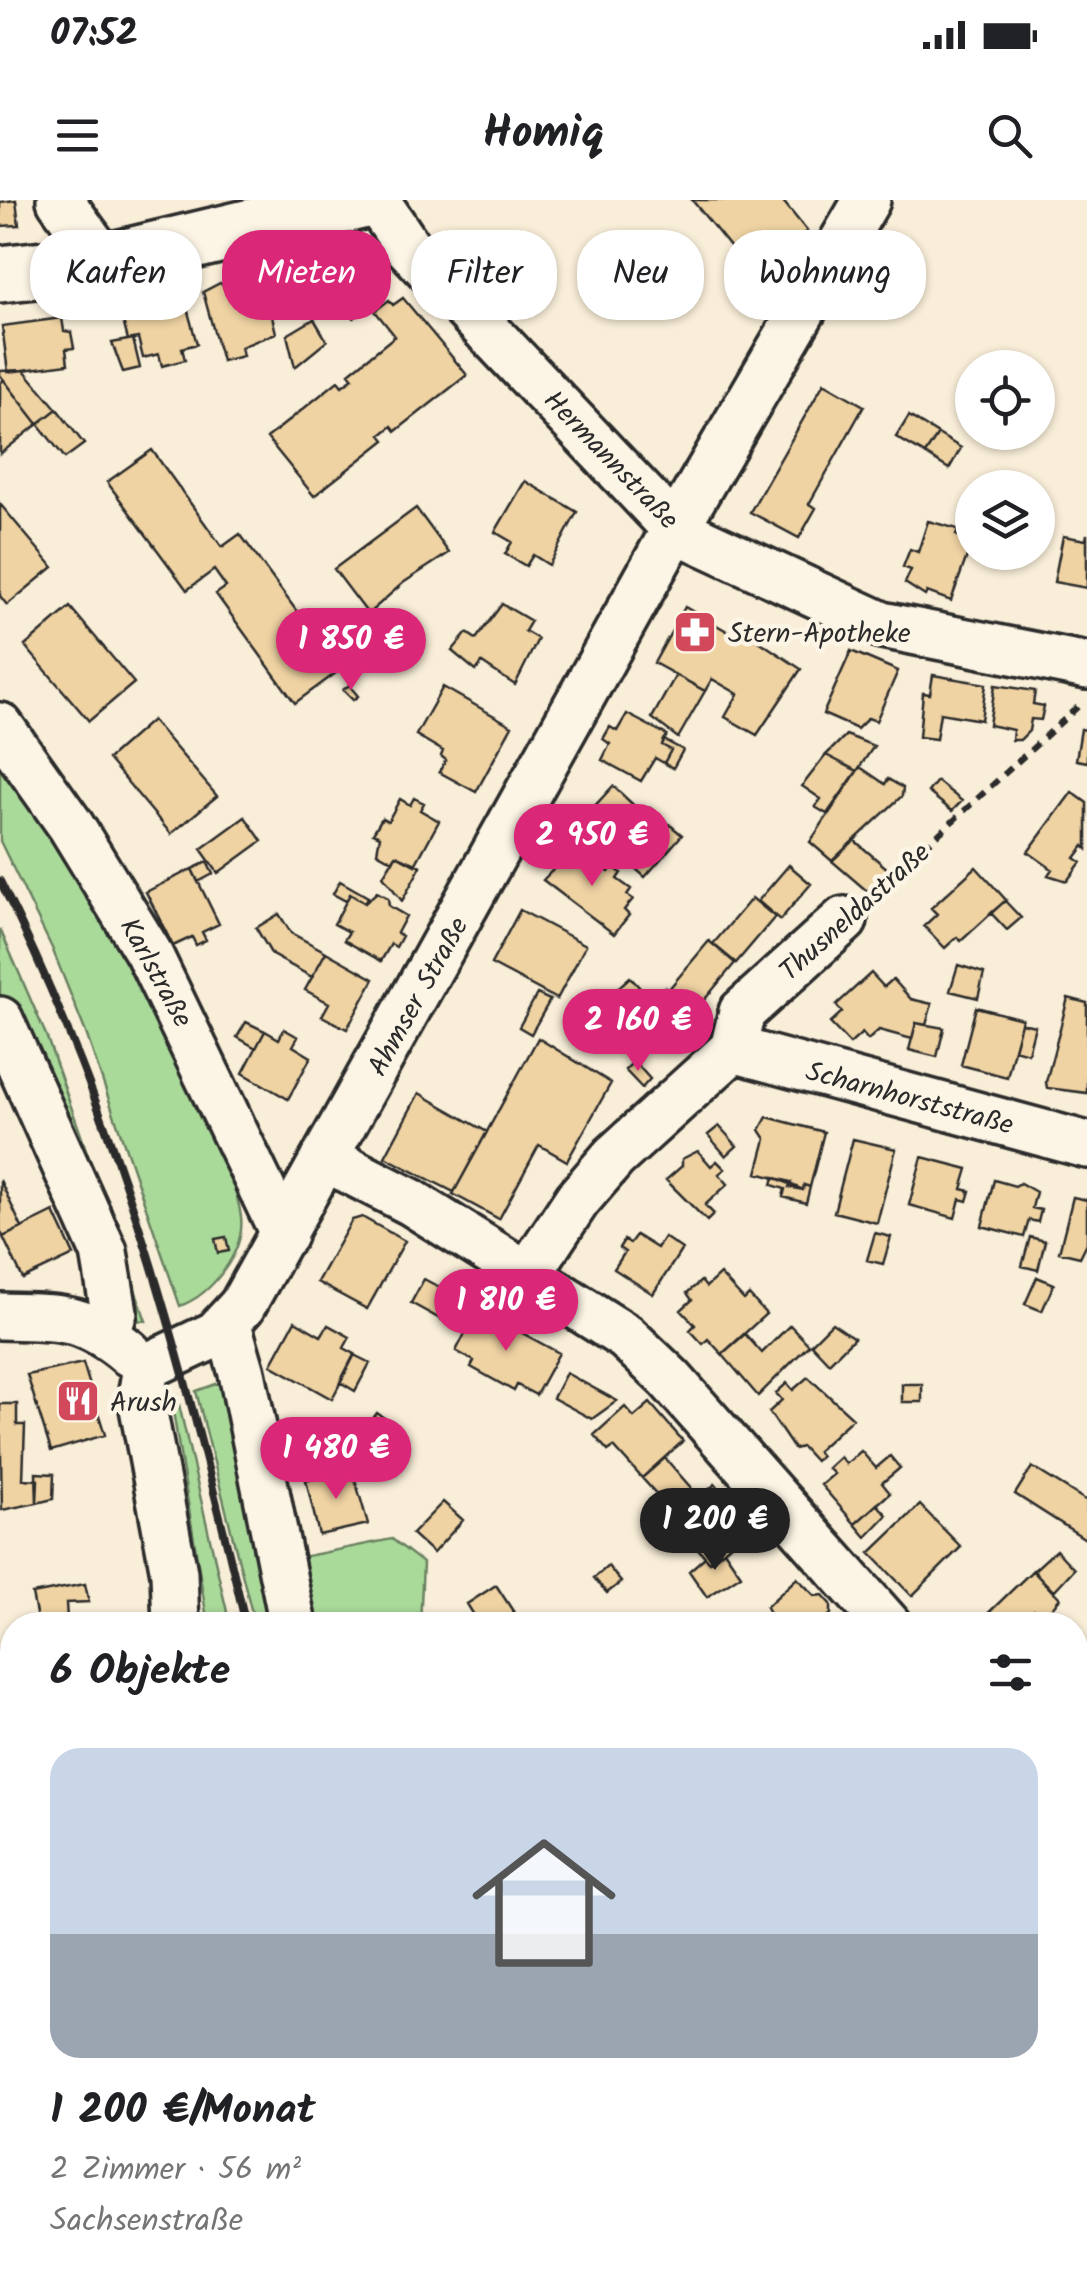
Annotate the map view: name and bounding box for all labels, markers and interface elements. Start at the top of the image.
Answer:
text: 07:52 [50,5,138,65]
text: Homiq [483,99,604,171]
icon: menu [50,108,105,163]
icon: search [982,108,1037,163]
chip: Kaufen [30,230,202,320]
chip: Mieten [222,230,391,320]
chip: Filter [411,230,557,320]
chip: Neu [577,230,704,320]
chip: Wohnung [724,230,926,320]
map controls [955,350,1055,570]
button: locate [955,350,1055,450]
street label: Hermannstraße [531,380,689,541]
button: layers [955,470,1055,570]
pin: 1 850 € [259,608,443,693]
pharmacy icon: Stern-Apotheke [672,609,718,655]
place label: Stern-Apotheke [728,612,911,657]
text: 1 850 € [298,615,404,666]
pin: 2 950 € [500,804,684,889]
text: 2 950 € [536,811,648,862]
street label: Thusneldastraße [770,832,942,993]
street label: Ahmser Straße [357,909,482,1085]
street label: Karlstraße [106,910,204,1037]
pin: 2 160 € [546,989,730,1074]
text: 2 160 € [584,996,692,1047]
street label: Scharnhorststraße [800,1050,1019,1149]
pin: 1 810 € [414,1269,598,1354]
text: 1 810 € [456,1276,556,1327]
restaurant icon: Arush [55,1378,101,1424]
place label: Arush [110,1381,177,1426]
pin: 1 480 € [244,1417,428,1502]
text: 1 480 € [282,1424,390,1475]
pin: 1 200 € [623,1488,807,1573]
text: 1 200 € [662,1495,768,1546]
text: 6 Objekte [50,1639,230,1706]
icon: filters [983,1645,1038,1700]
icon: home [454,1813,634,1993]
text: 1 200 €/Monat [50,2078,316,2145]
text: 2 Zimmer · 56 m² [50,2145,301,2196]
text: Sachsenstraße [50,2196,243,2247]

